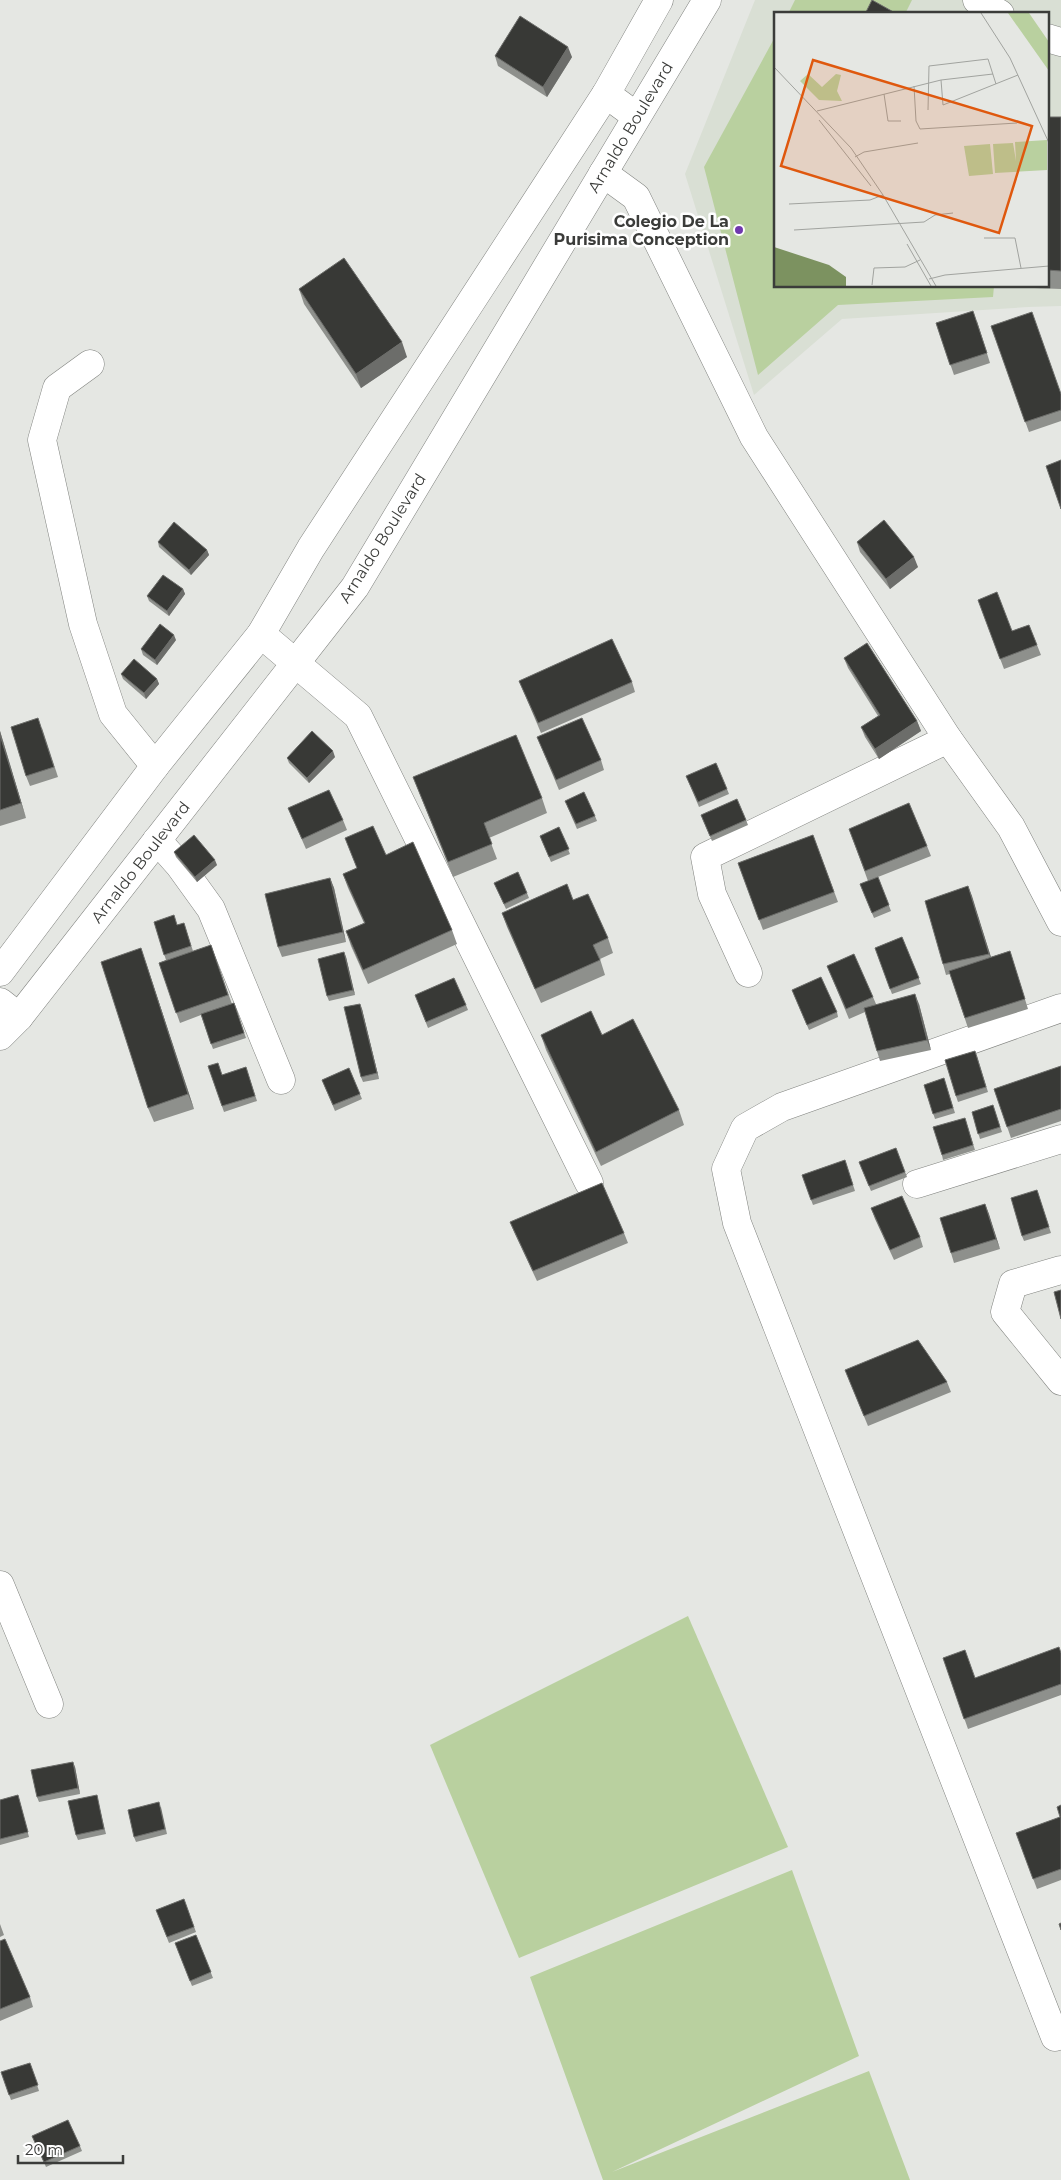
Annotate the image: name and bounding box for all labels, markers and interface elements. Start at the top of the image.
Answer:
inset map [774,12,1048,288]
street label: Arnaldo Boulevard [584,59,677,196]
place label: Colegio De La Purisima Conception [553,212,729,249]
marker: Colegio De La Purisima Conception [733,224,745,236]
street label: Arnaldo Boulevard [335,470,430,606]
street label: Arnaldo Boulevard [87,798,194,927]
scale bar [18,2132,122,2164]
text: 20 m [25,2140,63,2159]

